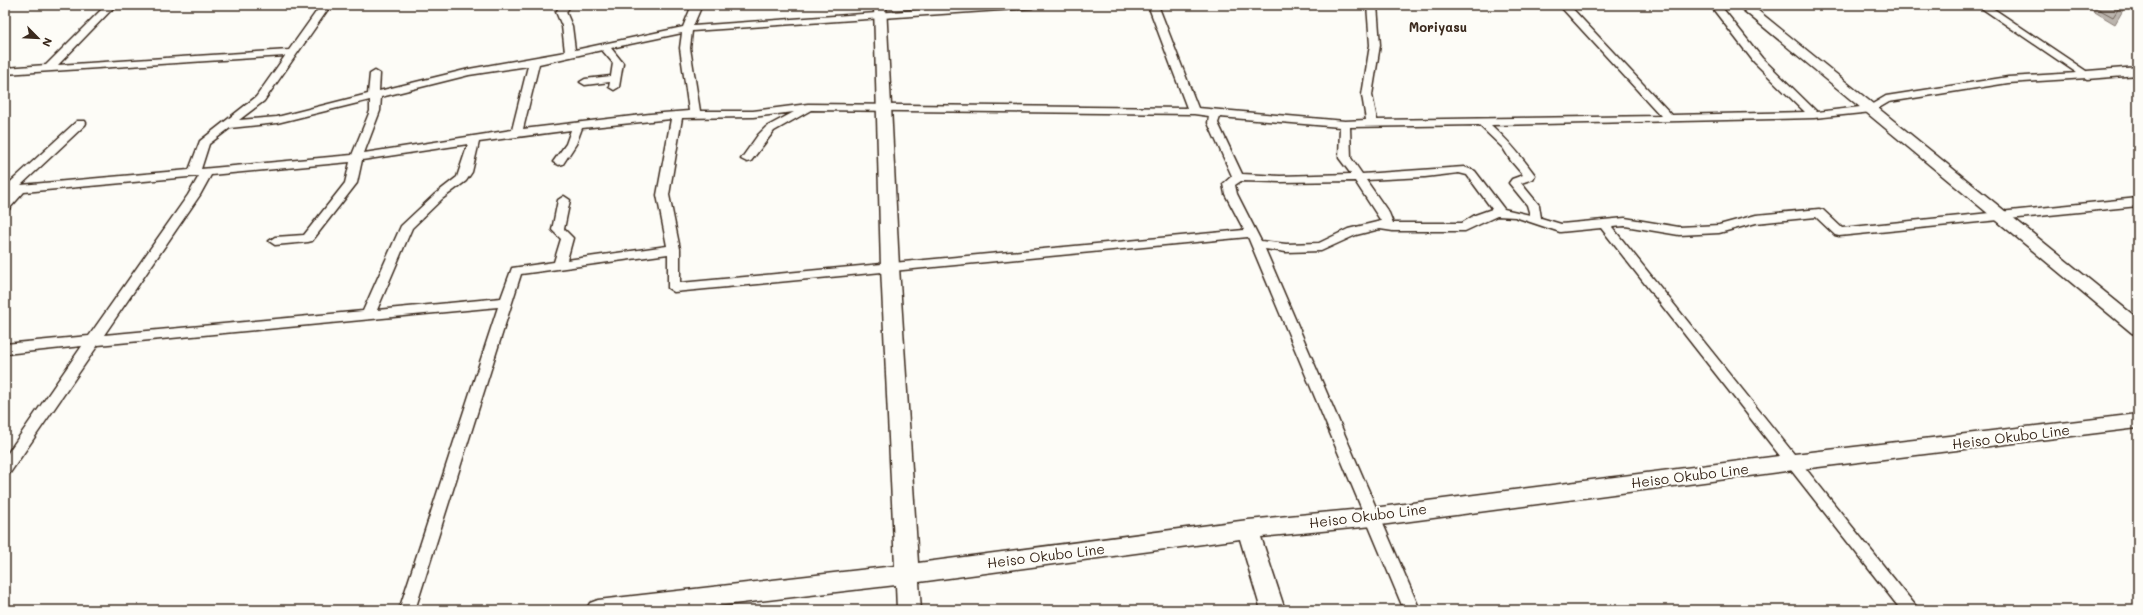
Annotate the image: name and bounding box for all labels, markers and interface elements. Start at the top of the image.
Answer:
north arrow [18,18,58,58]
district label: Moriyasu [1409,18,1467,36]
text: N [39,35,56,49]
street label: Heiso Okubo Line [1951,420,2071,453]
street label: Heiso Okubo Line [1630,459,1750,492]
street label: Heiso Okubo Line [1308,499,1428,532]
street label: Heiso Okubo Line [986,539,1106,572]

